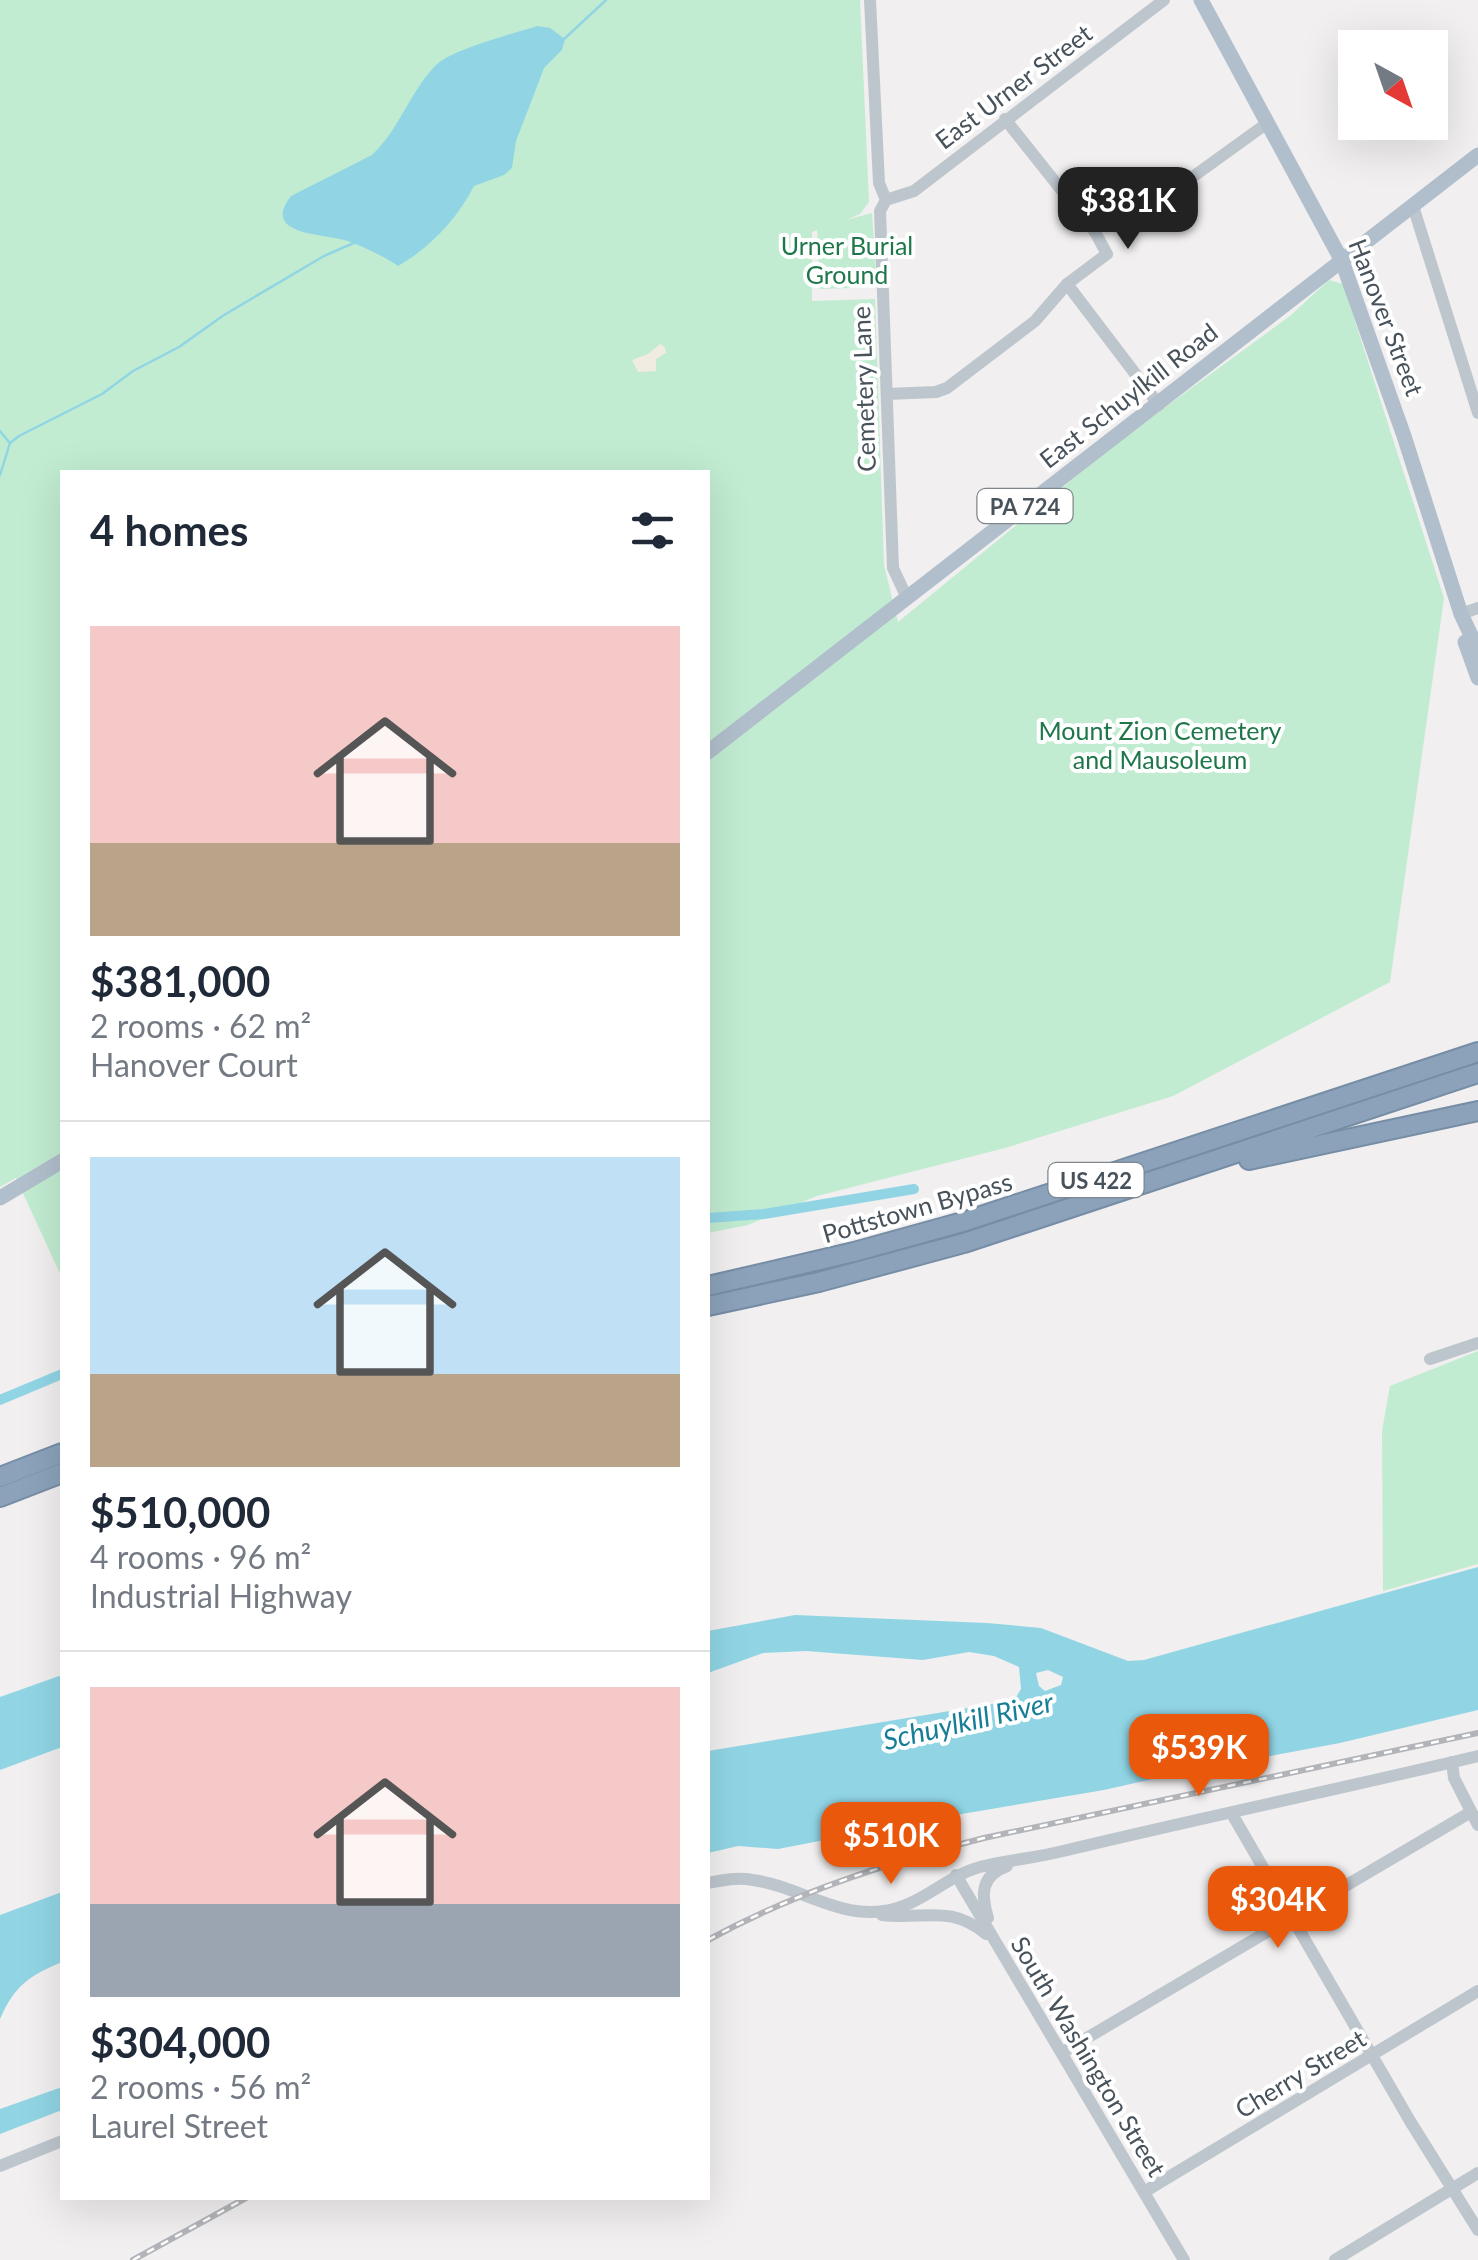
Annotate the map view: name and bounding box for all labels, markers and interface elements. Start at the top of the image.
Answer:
street label: East Urner Street [929,17,1097,155]
north arrow [1338,30,1448,140]
map controls [1338,30,1448,140]
pin: $381K [1058,167,1198,252]
text: $381K [1080,180,1176,219]
park label: Urner Burial Ground [781,230,913,289]
street label: Hanover Street [1343,234,1431,400]
street label: Cemetery Lane [845,306,881,472]
street label: East Schuylkill Road [1033,316,1223,474]
road number: PA 724 [978,489,1072,523]
icon: filters [625,503,680,558]
text: 4 homes [90,505,248,555]
icon: home [295,691,475,871]
park label: Mount Zion Cemetery and Mausoleum [1038,715,1282,774]
text: $381,000 [90,956,270,1006]
text: 2 rooms · 62 m² [90,1006,311,1045]
text: Hanover Court [90,1045,298,1084]
road number: US 422 [1048,1163,1144,1197]
street label: Pottstown Bypass [819,1166,1015,1248]
icon: home [295,1222,475,1402]
text: $510,000 [90,1487,270,1537]
text: 4 rooms · 96 m² [90,1537,311,1576]
text: Industrial Highway [90,1576,352,1615]
water label: Schuylkill River [880,1684,1057,1756]
pin: $539K [1129,1714,1269,1799]
text: $539K [1151,1727,1247,1766]
icon: home [295,1752,475,1932]
pin: $510K [821,1802,961,1887]
text: $510K [843,1815,939,1854]
pin: $304K [1208,1866,1348,1951]
text: $304K [1230,1879,1326,1918]
street label: South Washington Street [1005,1931,1173,2181]
text: $304,000 [90,2017,270,2067]
street label: Cherry Street [1229,2022,1371,2124]
text: 2 rooms · 56 m² [90,2067,311,2106]
text: Laurel Street [90,2106,268,2145]

